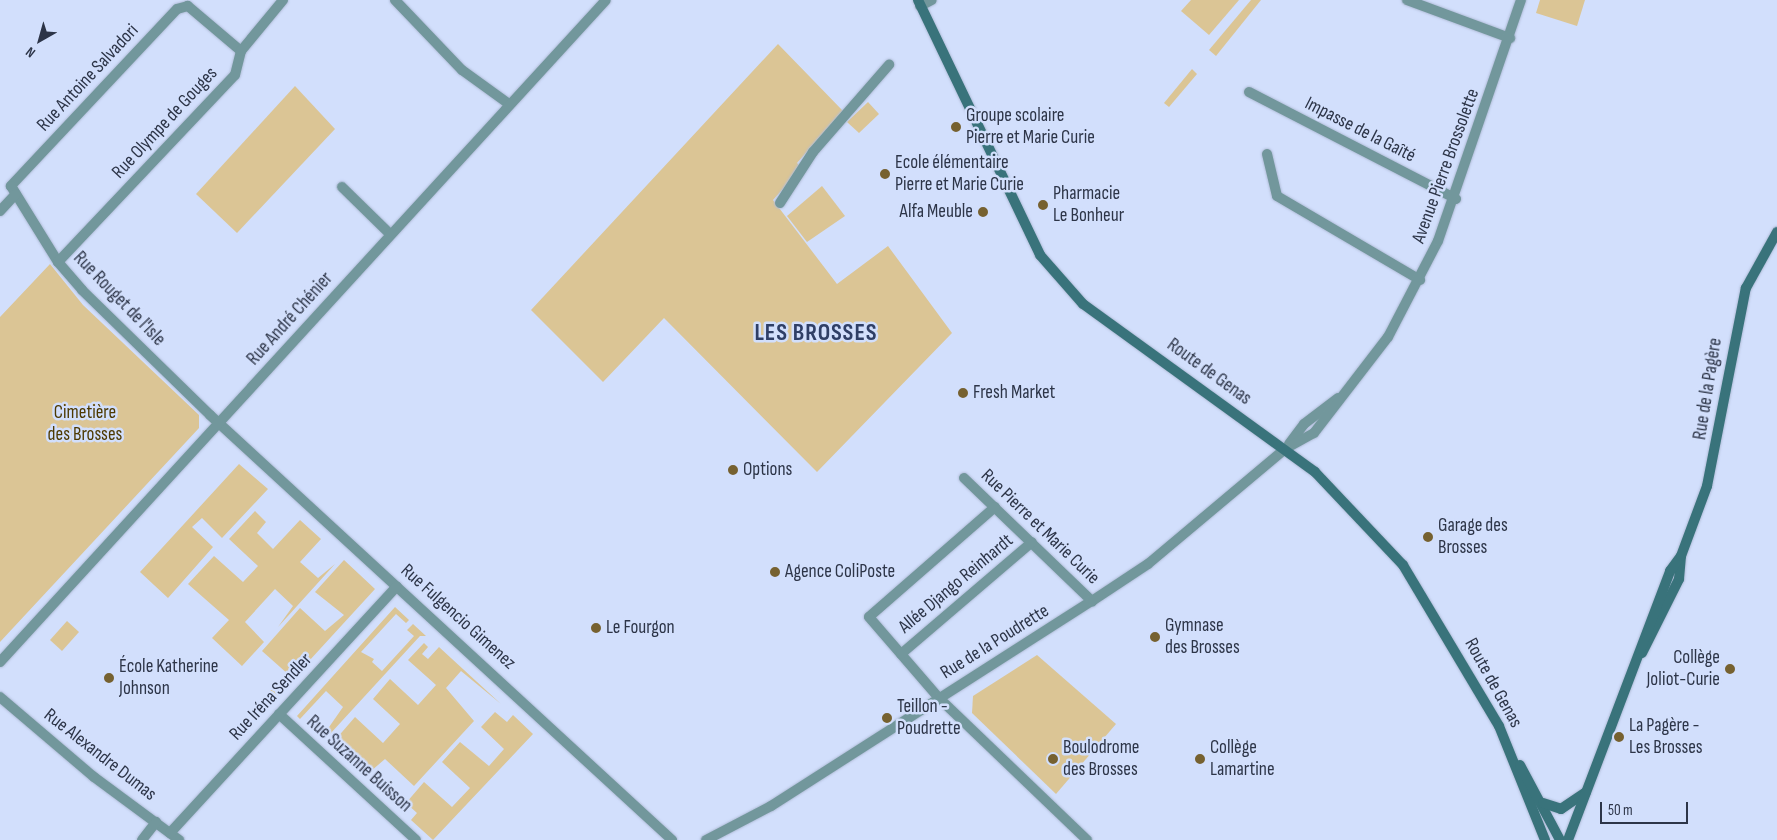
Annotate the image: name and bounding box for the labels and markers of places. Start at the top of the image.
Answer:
place label: Groupe scolaire Pierre et Marie Curie [966,105,1095,149]
marker: Groupe scolaire Pierre et Marie Curie [950,121,962,133]
place label: Ecole élémentaire Pierre et Marie Curie [895,152,1024,196]
marker: Ecole élémentaire Pierre et Marie Curie [879,168,891,180]
place label: Pharmacie Le Bonheur [1053,183,1124,227]
marker: Pharmacie Le Bonheur [1037,199,1049,211]
place label: Alfa Meuble [900,201,973,223]
marker: Alfa Meuble [977,206,989,218]
place label: Fresh Market [973,382,1055,404]
marker: Fresh Market [957,387,969,399]
place label: Options [743,459,792,481]
marker: Options [727,464,739,476]
place label: Garage des Brosses [1438,515,1508,559]
marker: Garage des Brosses [1422,531,1434,543]
place label: Agence ColiPoste [785,561,895,583]
marker: Agence ColiPoste [769,566,781,578]
place label: Gymnase des Brosses [1165,615,1240,659]
place label: Le Fourgon [606,617,675,639]
marker: Le Fourgon [590,622,602,634]
marker: Gymnase des Brosses [1149,631,1161,643]
place label: Collège Joliot-Curie [1646,647,1720,691]
place label: École Katherine Johnson [119,656,218,700]
marker: Collège Joliot-Curie [1724,663,1736,675]
marker: École Katherine Johnson [103,672,115,684]
place label: Teillon - Poudrette [897,696,961,740]
marker: Teillon - Poudrette [881,712,893,724]
place label: La Pagère - Les Brosses [1629,715,1703,759]
marker: La Pagère - Les Brosses [1613,731,1625,743]
place label: Boulodrome des Brosses [1063,737,1139,781]
place label: Collège Lamartine [1210,737,1275,781]
marker: Boulodrome des Brosses [1047,753,1059,765]
marker: Collège Lamartine [1194,753,1206,765]

